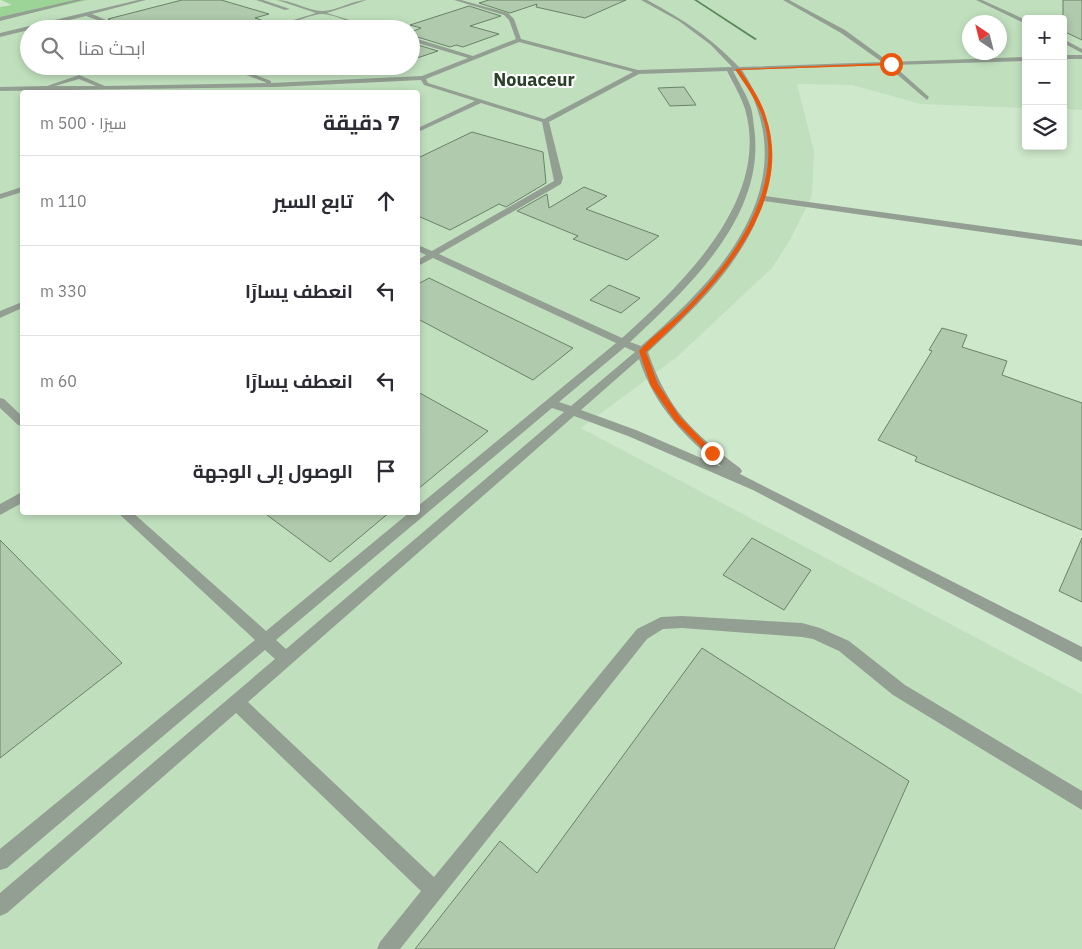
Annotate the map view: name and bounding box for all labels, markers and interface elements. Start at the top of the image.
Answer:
north arrow [962,15,1007,60]
map controls [1022,15,1067,150]
button: + [1022,15,1067,60]
search box [20,20,420,75]
icon: search [38,34,66,62]
text: ابحث هنا [78,36,146,60]
route start [880,53,903,76]
button: − [1022,60,1067,105]
district label: Nouaceur [493,68,575,91]
button: layers [1022,105,1067,150]
text: 7 دقيقة [323,108,400,136]
text: سيرًا · 500 m [40,113,126,133]
icon: ahead [372,187,400,215]
text: تابع السير [273,189,353,213]
text: 110 m [40,191,87,211]
icon: left [372,277,400,305]
text: انعطف يسارًا [245,279,353,303]
text: 330 m [40,281,87,301]
icon: left [372,367,400,395]
text: انعطف يسارًا [245,369,353,393]
text: 60 m [40,371,77,391]
route end [701,442,724,465]
icon: arrive [372,457,400,485]
text: الوصول إلى الوجهة [193,459,353,483]

